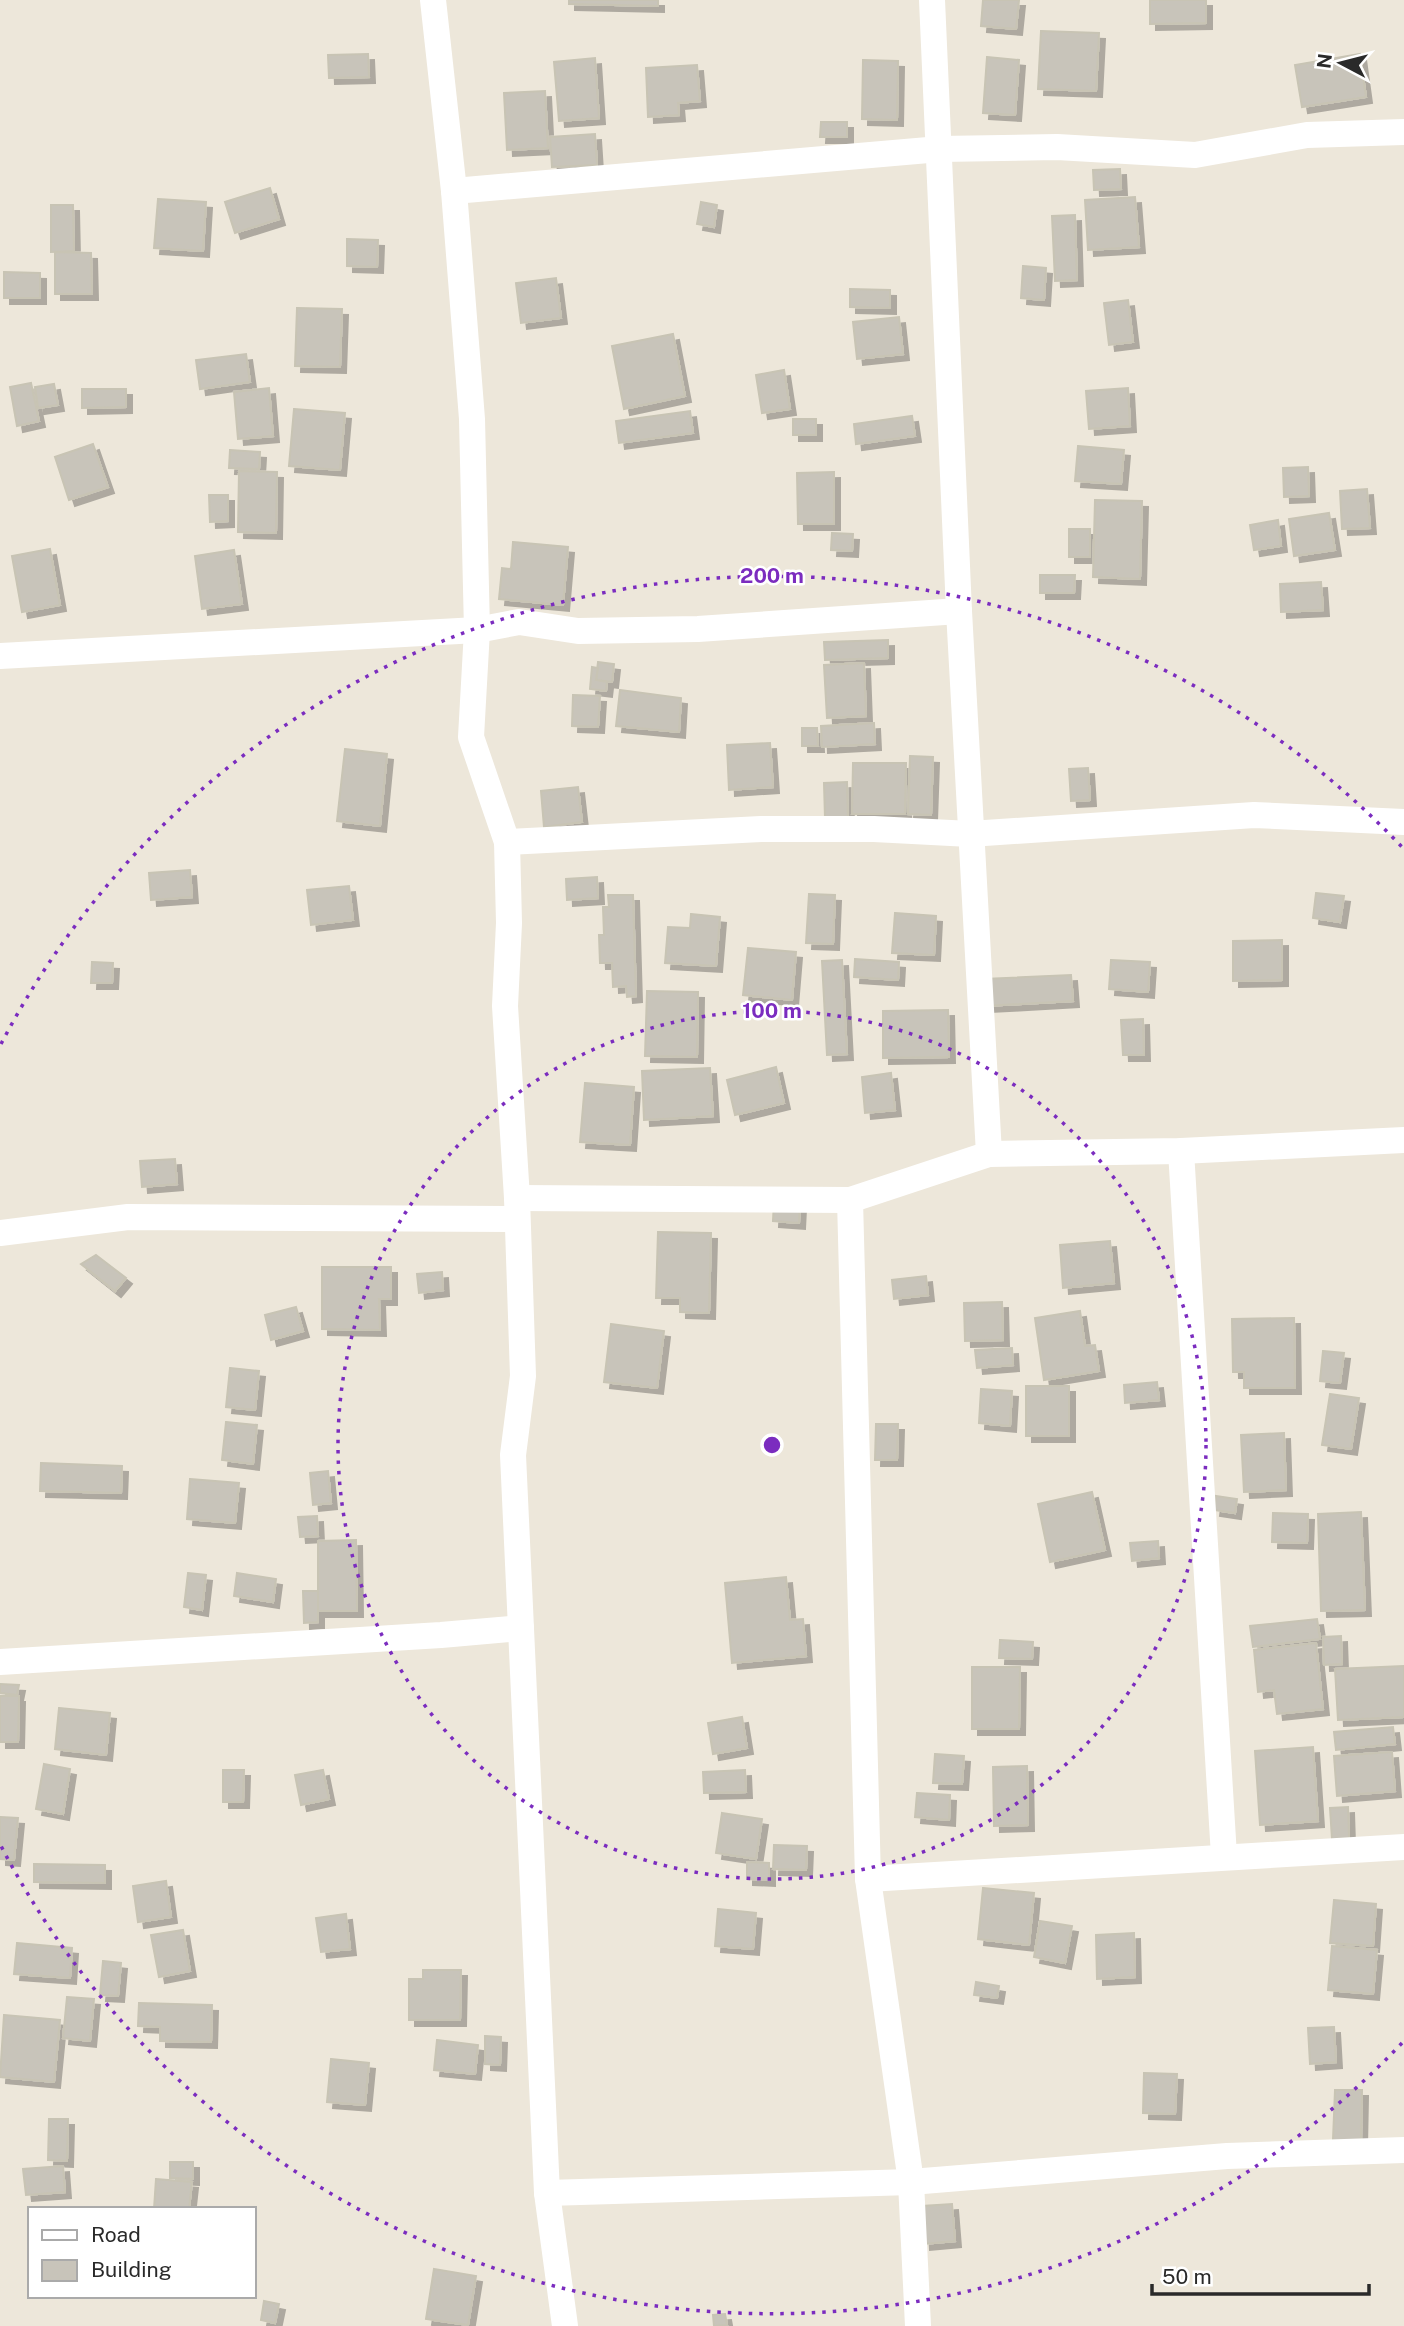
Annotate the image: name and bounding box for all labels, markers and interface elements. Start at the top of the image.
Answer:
north arrow [1306,28,1376,98]
text: N [1312,52,1336,70]
text: 200 m [740,563,804,588]
text: 100 m [742,998,802,1023]
centre of rings [760,1433,784,1457]
legend [28,2207,256,2298]
text: Road [91,2222,141,2247]
scale bar [1152,2252,1369,2296]
text: Building [91,2257,172,2282]
text: 50 m [1162,2264,1212,2289]

